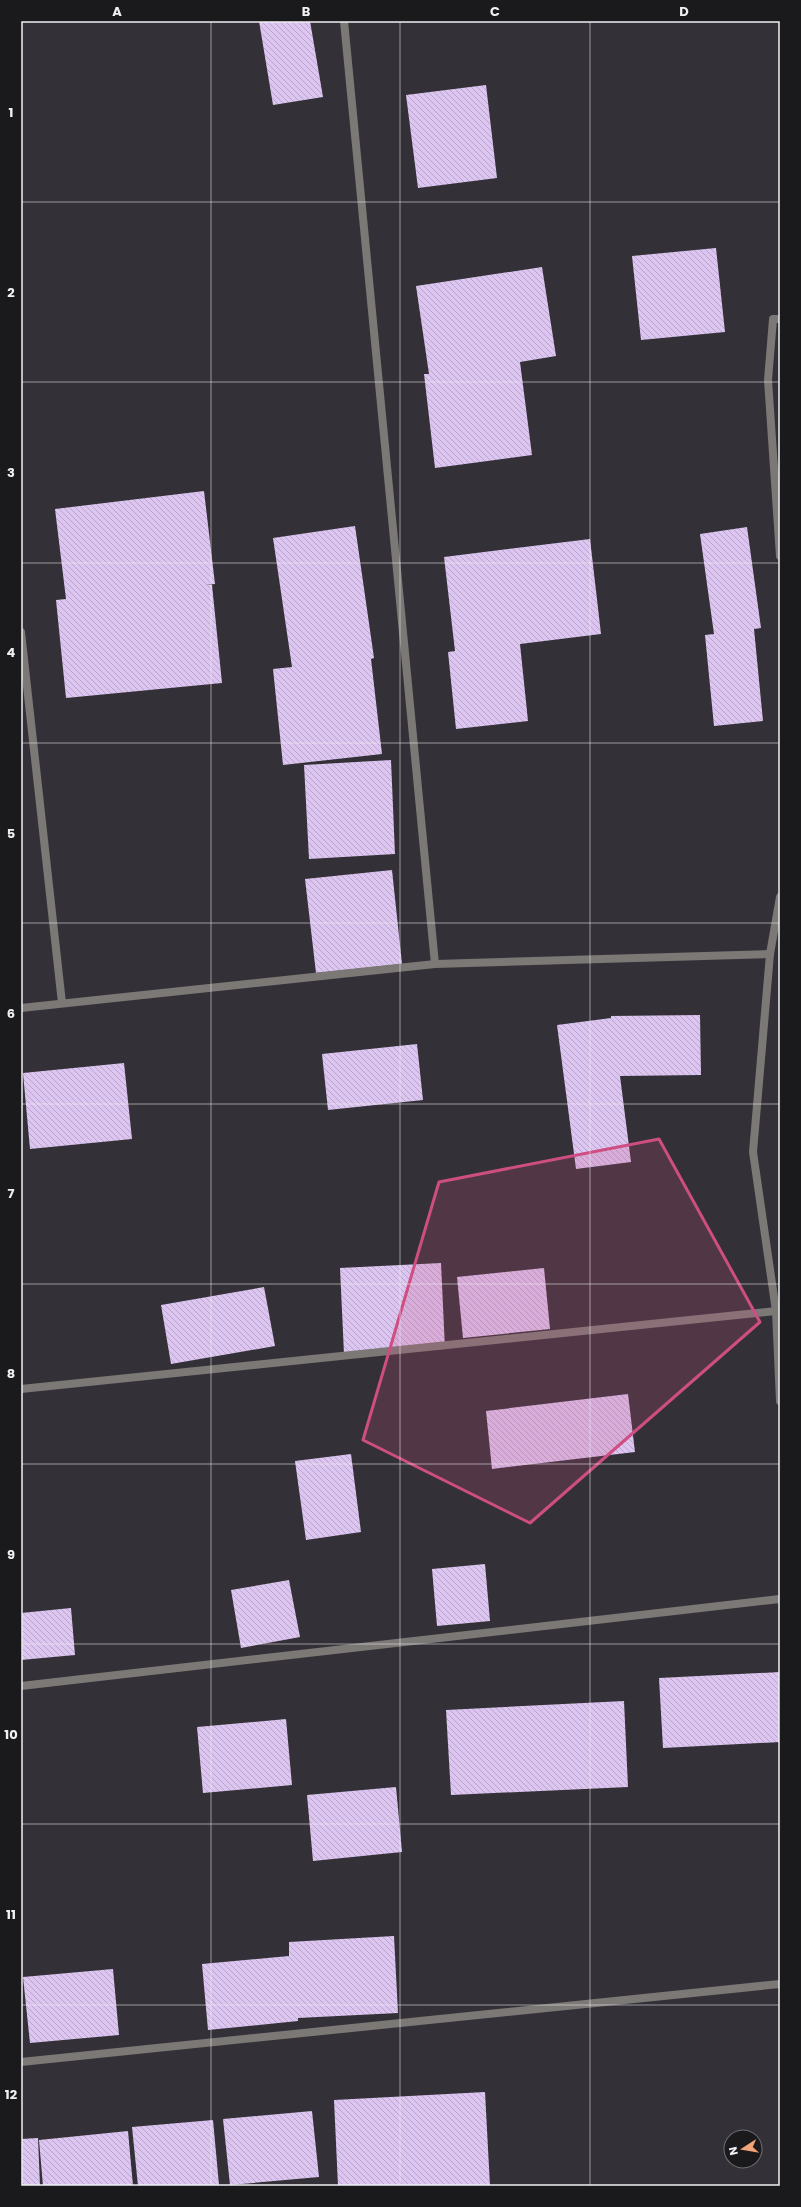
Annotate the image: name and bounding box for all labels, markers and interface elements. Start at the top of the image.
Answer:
text: A [112,2,122,21]
text: B [302,2,311,21]
text: C [490,2,500,21]
text: D [679,2,689,21]
text: 1 [9,103,13,122]
text: 2 [7,283,15,302]
text: 3 [7,463,15,482]
text: 4 [7,643,16,662]
text: 5 [7,824,15,843]
text: 6 [7,1004,15,1023]
text: 7 [8,1184,15,1203]
text: 8 [7,1364,15,1383]
text: 9 [7,1545,15,1564]
text: 10 [4,1725,18,1744]
text: 11 [6,1905,16,1924]
text: 12 [5,2085,18,2104]
north arrow [723,2129,763,2169]
text: N [725,2145,742,2157]

